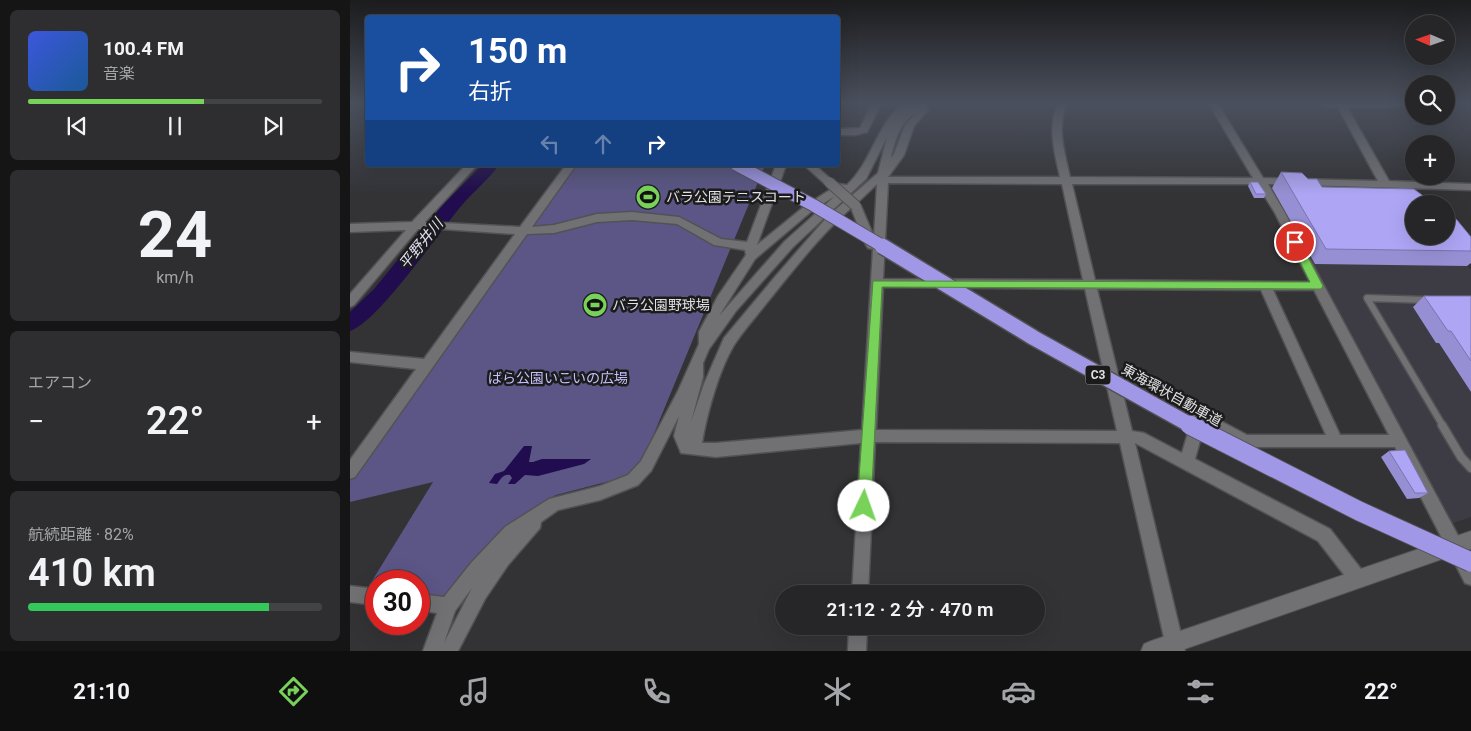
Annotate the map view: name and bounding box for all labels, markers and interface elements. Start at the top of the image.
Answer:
north arrow [1405,15,1455,65]
map controls [1405,15,1455,245]
text: 150 m [468,31,567,72]
icon: right [385,35,450,100]
text: 100.4 FM [103,37,184,60]
text: 音楽 [103,64,135,83]
button: search [1405,75,1455,125]
text: 右折 [468,79,512,104]
icon: previous [63,112,91,140]
icon: pause [161,112,189,140]
icon: next [259,112,287,140]
icon: left [536,130,564,158]
icon: ahead [589,130,617,158]
icon: right [642,130,670,158]
button: + [1405,135,1455,185]
sports icon: バラ公園テニスコート [635,184,661,210]
place label: バラ公園テニスコート [666,189,806,205]
button: − [1405,195,1455,245]
text: 24 [138,197,212,273]
water label: 平野井川 [395,213,448,273]
pin [1274,221,1316,263]
icon: arrive [1281,228,1309,256]
text: km/h [156,268,194,287]
sports icon: バラ公園野球場 [582,292,608,318]
place label: バラ公園野球場 [612,297,710,313]
street label: 東海環状自動車道 [1119,361,1225,429]
road number: C3 [1086,366,1110,384]
park label: ばら公園いこいの広場 [488,370,628,386]
text: エアコン [28,373,92,392]
text: 22° [146,399,204,443]
text: − [28,405,44,438]
text: + [306,405,322,438]
position arrow [837,479,889,531]
text: 航続距離 · 82% [28,525,134,544]
text: 410 km [28,551,156,595]
speed limit sign: 30 [365,570,430,635]
text: 21:12 · 2 分 · 470 m [827,598,993,621]
icon: directions [276,674,311,709]
icon: music [457,674,492,709]
icon: phone [639,674,674,709]
icon: climate [820,674,855,709]
icon: car [1001,674,1036,709]
icon: filters [1183,674,1218,709]
text: 21:10 [73,679,130,704]
text: 22° [1364,679,1398,704]

